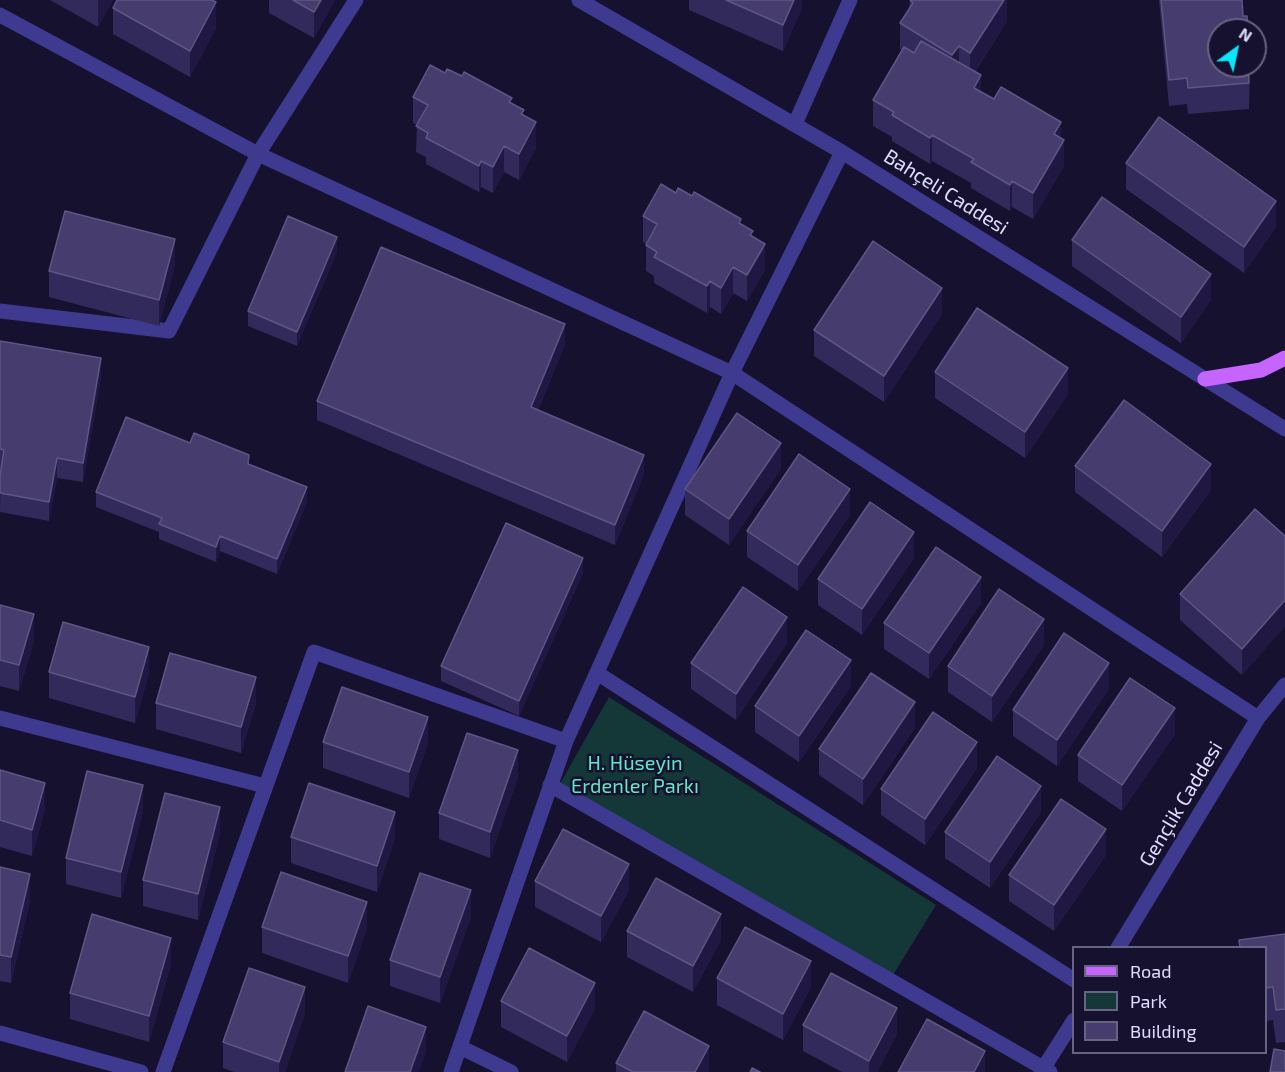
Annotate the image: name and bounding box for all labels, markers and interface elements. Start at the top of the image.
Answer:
north arrow [1207,18,1267,78]
text: N [1236,23,1256,45]
street label: Bahçeli Caddesi [879,144,1013,240]
street label: Gençlik Caddesi [1134,737,1228,871]
park label: H. Hüseyin Erdenler Parkı [571,751,699,798]
legend [1072,946,1267,1054]
text: Road [1130,960,1171,982]
text: Park [1130,990,1167,1012]
text: Building [1130,1020,1197,1042]

